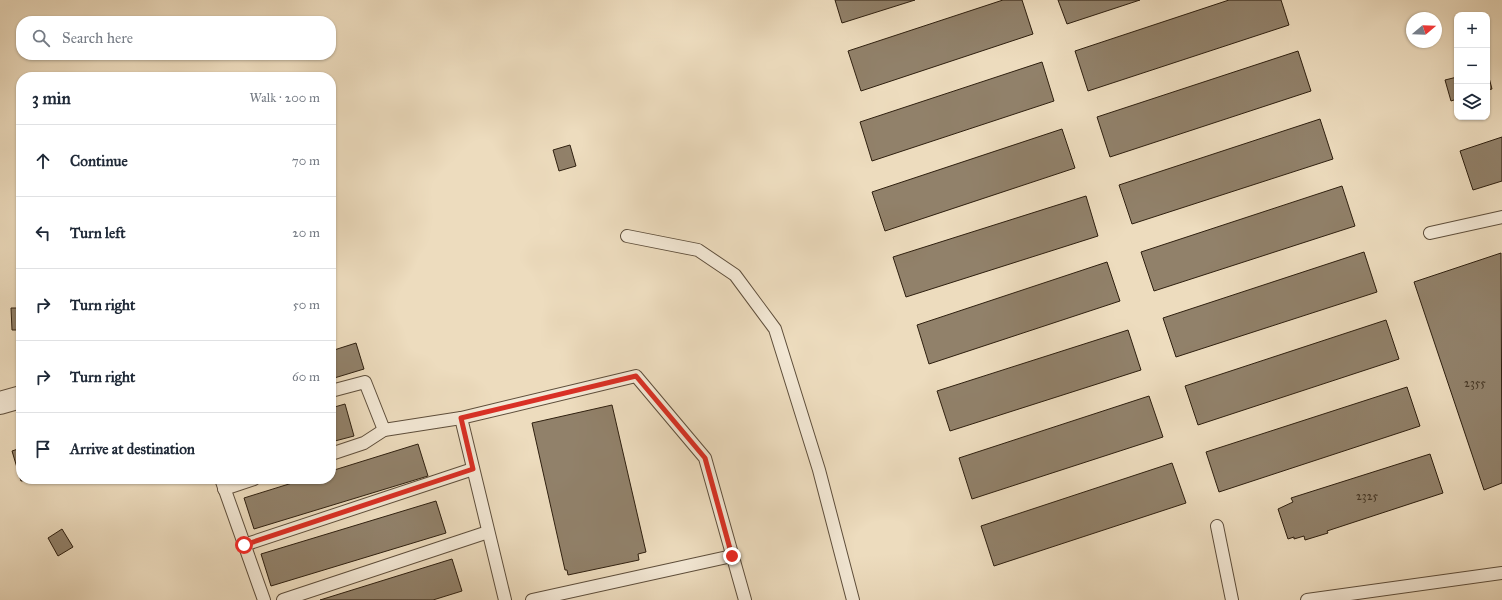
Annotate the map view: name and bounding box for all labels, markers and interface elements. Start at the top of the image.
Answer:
north arrow [1406,12,1442,48]
map controls [1454,12,1490,120]
button: + [1454,12,1490,48]
search box [16,16,336,60]
icon: search [30,27,52,49]
text: Search here [62,29,133,47]
button: − [1454,48,1490,84]
button: layers [1454,84,1490,120]
text: 3 min [32,88,71,109]
text: Walk · 200 m [250,90,320,106]
icon: ahead [32,150,54,172]
text: Continue [70,152,128,170]
text: 70 m [292,153,320,169]
icon: left [32,222,54,244]
text: Turn left [70,224,126,242]
text: 20 m [292,225,320,241]
icon: right [32,294,54,316]
text: Turn right [70,296,135,314]
text: 50 m [293,297,320,313]
icon: right [32,366,54,388]
text: Turn right [70,368,135,386]
text: 60 m [292,369,320,385]
house number: 2355 [1464,376,1486,390]
icon: arrive [32,438,54,460]
text: Arrive at destination [70,440,195,458]
house number: 2325 [1356,489,1378,503]
route start [235,536,253,554]
route end [723,547,741,565]

